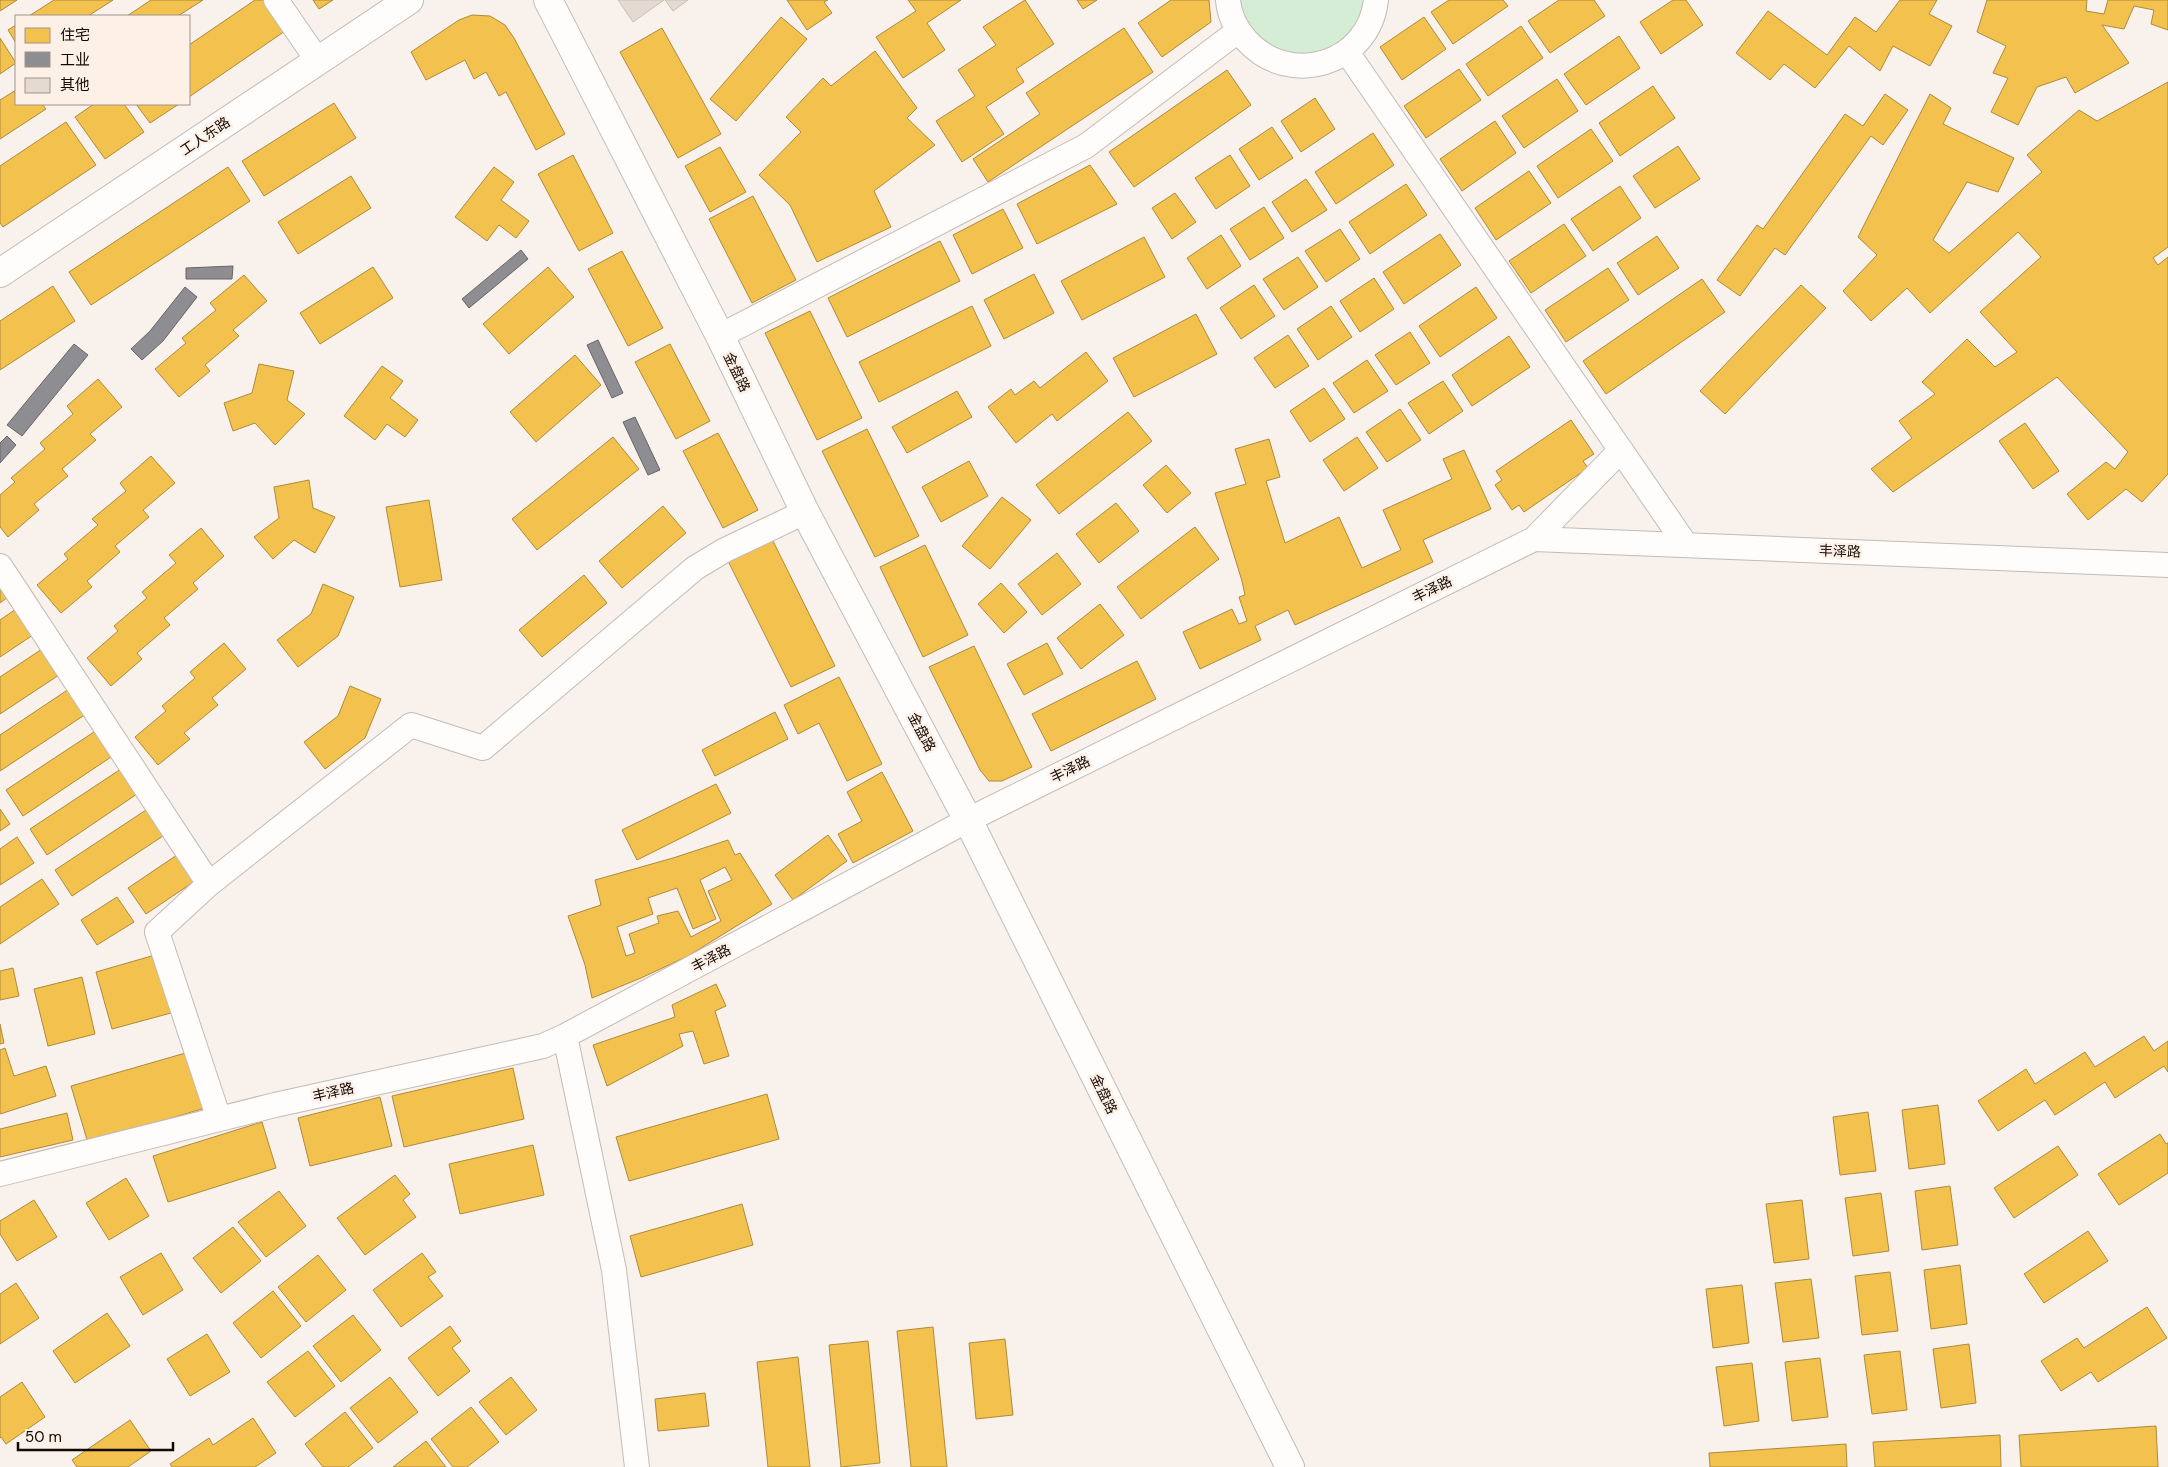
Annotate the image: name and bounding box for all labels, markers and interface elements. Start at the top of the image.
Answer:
legend [15,15,190,105]
text: 住宅 [60,25,90,45]
text: 工业 [60,50,90,70]
text: 其他 [60,75,90,95]
street label: 工人东路 [177,113,233,159]
street label: 金盘路 [720,349,754,395]
street label: 丰泽路 [1819,541,1861,561]
street label: 丰泽路 [1409,572,1455,606]
street label: 金盘路 [904,709,940,755]
street label: 丰泽路 [1047,752,1093,786]
street label: 丰泽路 [688,940,734,976]
street label: 金盘路 [1087,1071,1121,1117]
street label: 丰泽路 [311,1079,355,1105]
scale bar [18,1420,172,1452]
text: 50 m [25,1427,62,1447]

